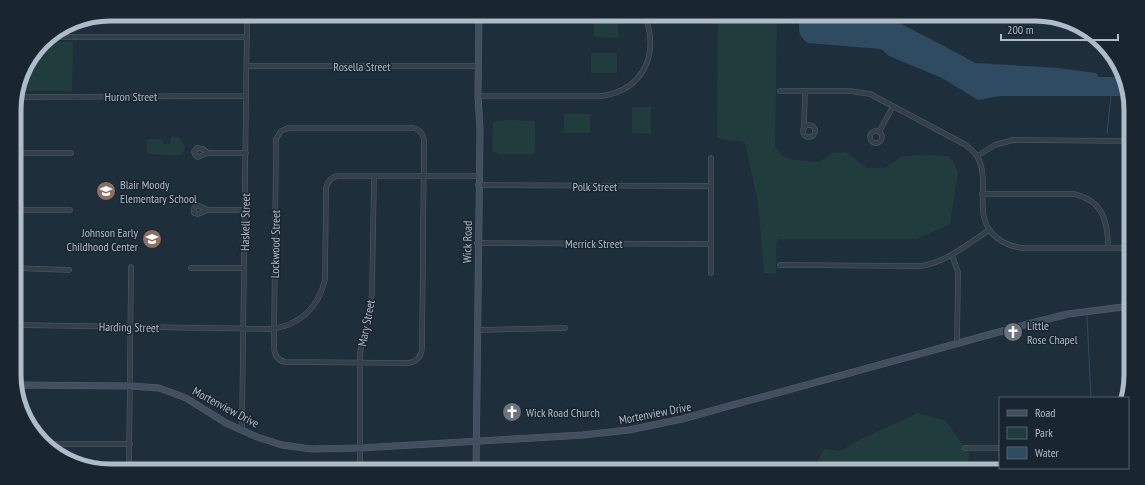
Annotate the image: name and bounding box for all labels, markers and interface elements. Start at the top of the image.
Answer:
scale bar [1001,16,1118,42]
text: 200 m [1007,22,1034,37]
street label: Rosella Street [333,59,391,74]
street label: Huron Street [105,89,158,104]
place label: Blair Moody Elementary School [120,177,197,206]
street label: Polk Street [573,179,618,194]
school or university icon: Blair Moody Elementary School [95,180,117,202]
street label: Haskell Street [237,192,253,251]
street label: Lockwood Street [267,209,283,278]
street label: Wick Road [459,221,475,263]
place label: Johnson Early Childhood Center [66,225,139,254]
school or university icon: Johnson Early Childhood Center [141,228,163,250]
street label: Merrick Street [565,236,624,251]
street label: Mary Street [354,298,378,348]
place label: Little Rose Chapel [1027,318,1078,347]
street label: Harding Street [99,319,160,335]
church icon: Little Rose Chapel [1002,321,1024,343]
street label: Mortenview Drive [190,383,262,431]
legend [999,397,1129,469]
street label: Mortenview Drive [618,399,692,427]
church icon: Wick Road Church [501,401,523,423]
place label: Wick Road Church [526,405,600,420]
text: Road [1035,405,1055,420]
text: Park [1035,425,1053,440]
text: Water [1035,445,1060,460]

